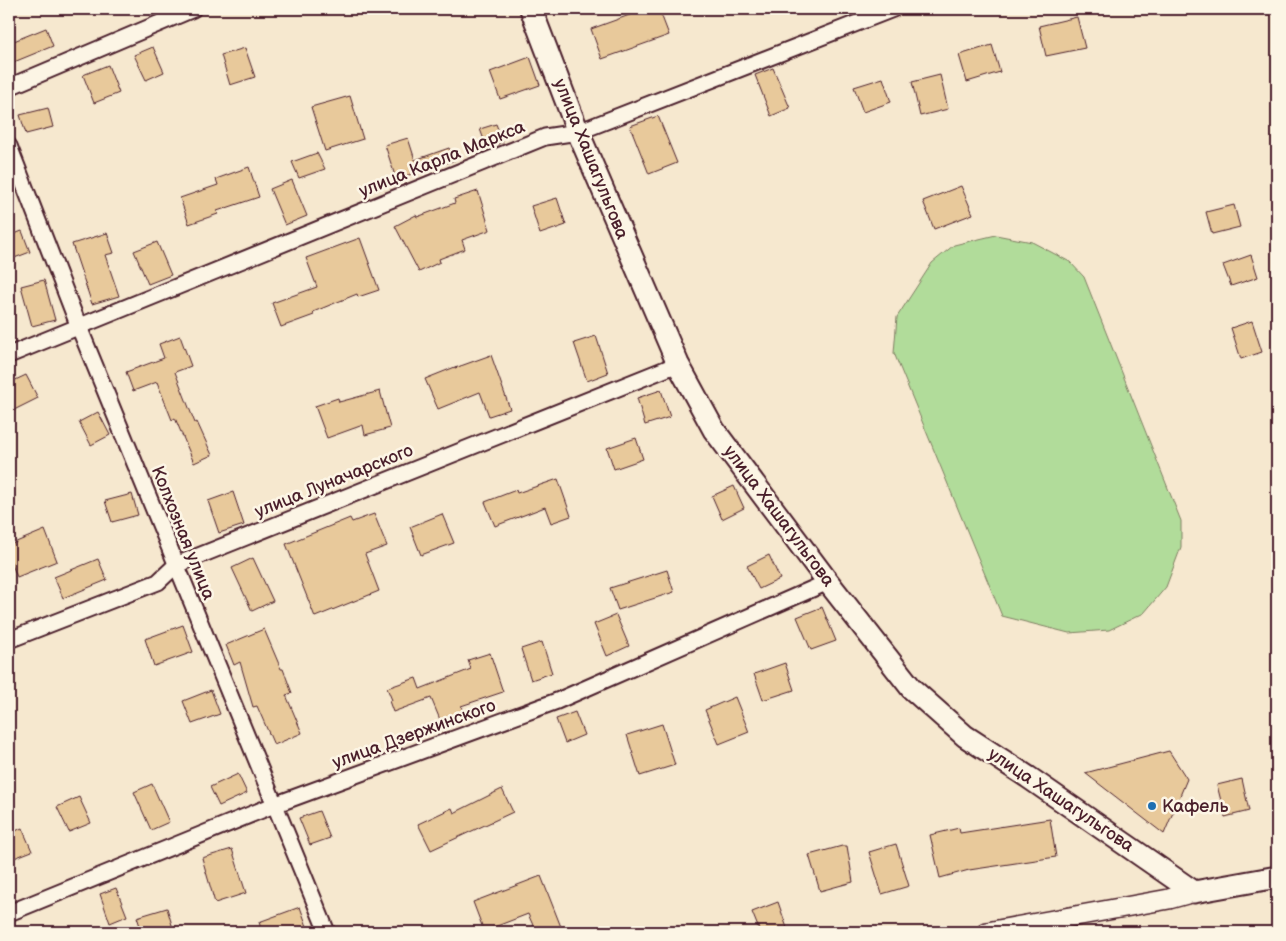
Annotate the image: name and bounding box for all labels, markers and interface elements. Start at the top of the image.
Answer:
street label: улица Хашагульгова [549,76,633,243]
street label: улица Карла Маркса [356,116,528,202]
street label: улица Луначарского [252,440,416,522]
street label: улица Хашагульгова [719,441,839,591]
street label: Колхозная улица [147,463,220,603]
street label: улица Дзержинского [329,695,499,773]
street label: улица Хашагульгова [984,743,1138,857]
place label: Кафель [1162,796,1229,817]
marker: Кафель [1146,800,1158,812]

